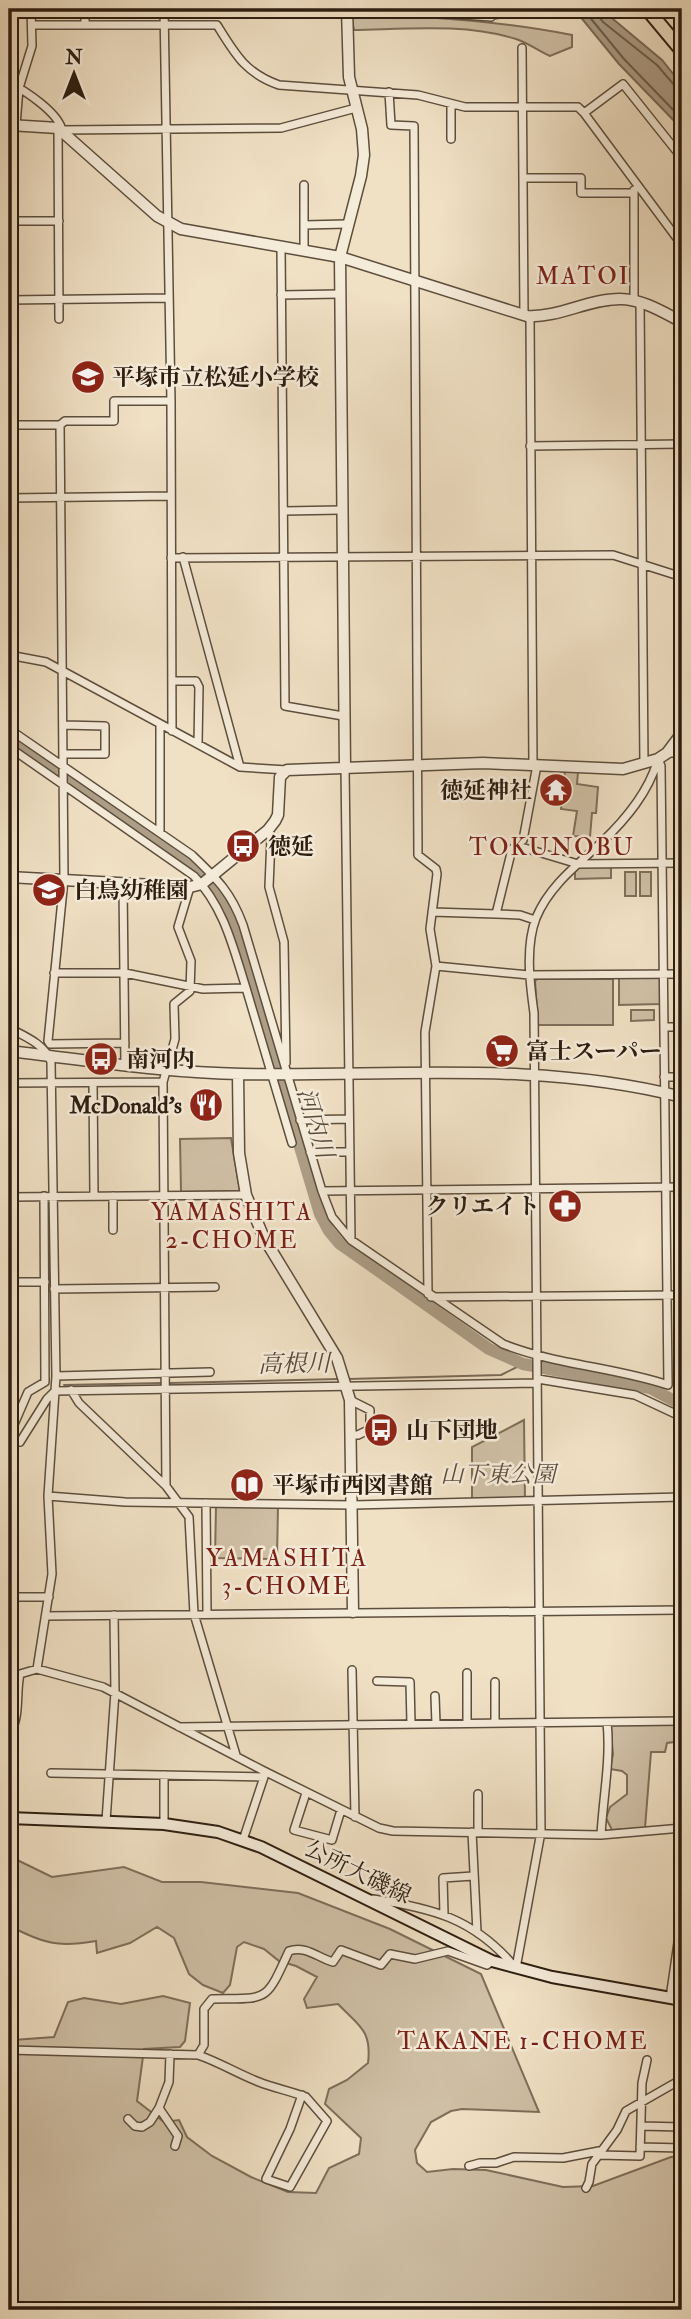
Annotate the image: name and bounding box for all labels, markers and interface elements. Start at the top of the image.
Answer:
north arrow [38,38,108,108]
text: N [64,46,83,70]
district label: MATOI [536,261,630,292]
school or university icon: 平塚市立松延小学校 [69,358,107,396]
place label: 平塚市立松延小学校 [112,363,319,392]
temple icon: 徳延神社 [537,771,575,809]
place label: 徳延神社 [440,776,532,805]
bus stop icon: 徳延 [224,827,262,865]
place label: 徳延 [268,832,314,861]
district label: TOKUNOBU [469,832,635,863]
school or university icon: 白鳥幼稚園 [30,871,68,909]
place label: 白鳥幼稚園 [74,876,189,905]
supermarket icon: 富士スーパー [483,1032,521,1070]
place label: 富士スーパー [526,1037,662,1066]
bus stop icon: 南河内 [82,1040,120,1078]
place label: 南河内 [126,1045,195,1074]
water label: 河内川 [290,1084,341,1165]
restaurant icon: McDonald's [187,1086,225,1124]
place label: McDonald's [68,1091,182,1120]
pharmacy icon: クリエイト [546,1187,584,1225]
place label: クリエイト [425,1192,540,1221]
district label: YAMASHITA 2-CHOME [151,1197,313,1256]
water label: 高根川 [258,1348,333,1380]
bus stop icon: 山下団地 [362,1411,400,1449]
place label: 山下団地 [406,1416,498,1445]
park label: 山下東公園 [441,1460,560,1489]
library icon: 平塚市西図書館 [228,1466,266,1504]
place label: 平塚市西図書館 [272,1471,433,1500]
district label: YAMASHITA 3-CHOME [206,1543,368,1602]
street label: 公所大磯線 [300,1834,416,1910]
district label: TAKANE 1-CHOME [397,2026,649,2057]

